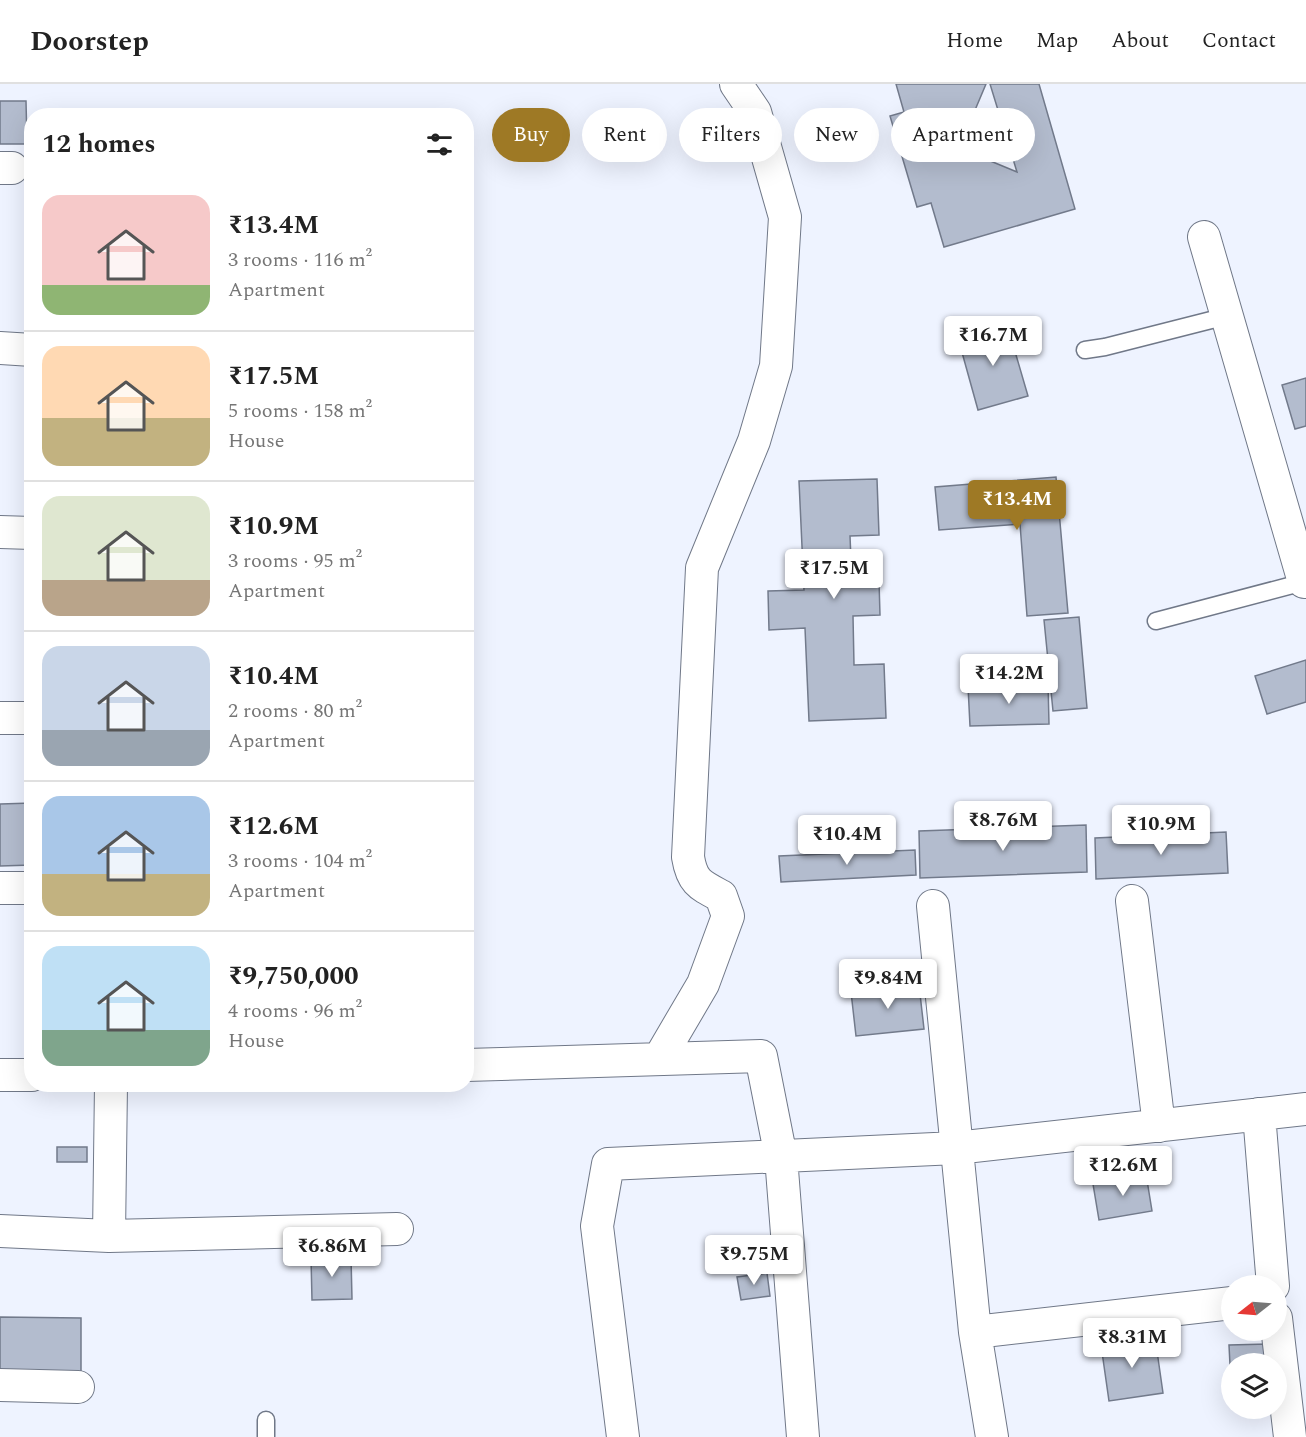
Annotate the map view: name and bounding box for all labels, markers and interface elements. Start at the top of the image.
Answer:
text: Doorstep [30,20,149,63]
text: Home [946,25,1003,57]
text: Map [1036,25,1078,57]
text: About [1111,25,1169,57]
text: Contact [1202,25,1276,57]
chip: Buy [492,108,570,162]
chip: Rent [582,108,667,162]
chip: Filters [679,108,782,162]
chip: New [794,108,879,162]
chip: Apartment [891,108,1035,162]
text: 12 homes [42,124,156,164]
icon: filters [423,128,456,161]
text: ₹13.4M [228,205,319,245]
icon: home [90,219,162,291]
text: 3 rooms · 116 m² [228,245,372,275]
text: Apartment [228,275,325,305]
pin: ₹16.7M [944,316,1042,367]
text: ₹16.7M [958,320,1028,350]
text: ₹17.5M [228,356,319,396]
icon: home [90,370,162,442]
text: 5 rooms · 158 m² [228,396,372,426]
text: House [228,426,285,456]
pin: ₹13.4M [968,480,1066,531]
text: ₹13.4M [982,484,1052,514]
text: ₹10.9M [228,506,319,546]
icon: home [90,520,162,592]
text: 3 rooms · 95 m² [228,546,362,576]
pin: ₹17.5M [785,549,883,600]
text: ₹17.5M [799,553,869,583]
text: Apartment [228,576,325,606]
pin: ₹14.2M [960,654,1058,705]
text: ₹10.4M [228,656,319,696]
text: ₹14.2M [974,658,1044,688]
icon: home [90,670,162,742]
text: 2 rooms · 80 m² [228,696,362,726]
text: Apartment [228,726,325,756]
pin: ₹8.76M [954,801,1052,852]
text: ₹8.76M [968,805,1038,835]
pin: ₹10.9M [1112,805,1210,856]
text: ₹12.6M [228,806,319,846]
text: ₹10.9M [1126,809,1196,839]
pin: ₹10.4M [798,815,896,866]
text: ₹10.4M [812,819,882,849]
icon: home [90,820,162,892]
text: 3 rooms · 104 m² [228,846,372,876]
text: Apartment [228,876,325,906]
text: ₹9,750,000 [228,956,359,996]
pin: ₹9.84M [839,959,937,1010]
text: ₹9.84M [853,963,923,993]
icon: home [90,970,162,1042]
text: 4 rooms · 96 m² [228,996,362,1026]
text: House [228,1026,285,1056]
pin: ₹12.6M [1074,1146,1172,1197]
text: ₹12.6M [1088,1150,1158,1180]
pin: ₹6.86M [283,1227,381,1278]
text: ₹6.86M [297,1231,367,1261]
pin: ₹9.75M [705,1235,803,1286]
text: ₹9.75M [719,1239,789,1269]
north arrow [1221,1275,1287,1341]
map controls [1221,1275,1287,1419]
pin: ₹8.31M [1083,1318,1181,1369]
text: ₹8.31M [1097,1322,1167,1352]
button: layers [1221,1353,1287,1419]

